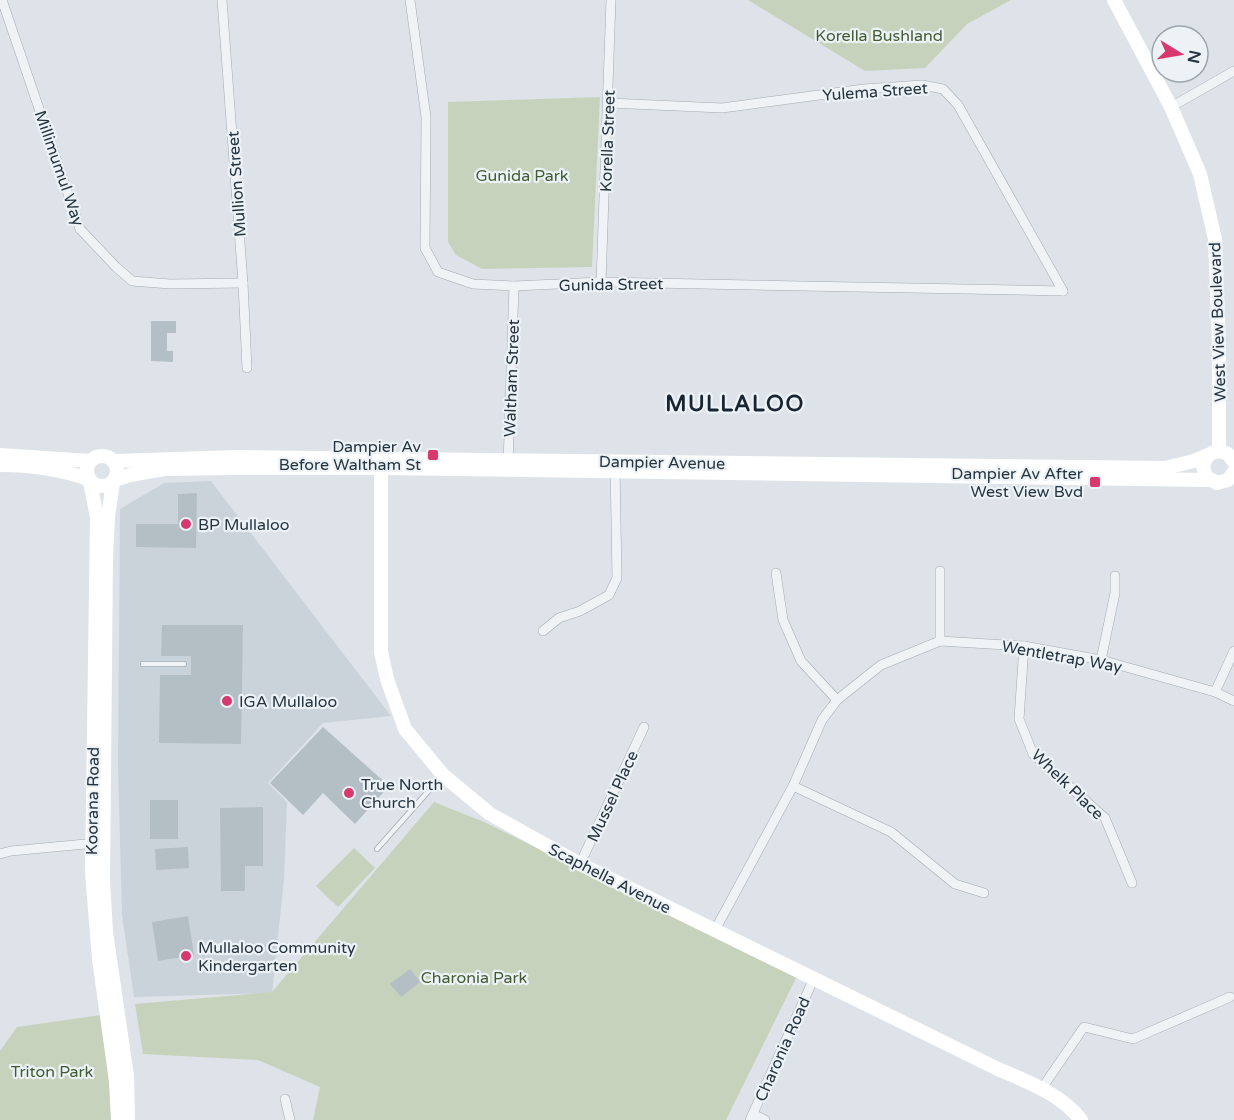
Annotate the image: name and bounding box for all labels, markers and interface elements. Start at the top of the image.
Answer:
north arrow [1150,24,1210,84]
park label: Korella Bushland [815,26,943,46]
text: N [1183,48,1205,65]
street label: Yulema Street [822,78,928,106]
street label: Korella Street [596,90,620,192]
street label: Millimumul Way [30,108,88,229]
street label: Mullion Street [223,130,251,238]
park label: Gunida Park [475,166,569,186]
street label: West View Boulevard [1205,242,1231,402]
street label: Gunida Street [559,274,663,296]
street label: Waltham Street [500,319,524,437]
district label: MULLALOO [665,391,805,417]
place label: Dampier Av Before Waltham St [279,437,422,475]
marker: Dampier Av Before Waltham St [426,448,440,462]
street label: Dampier Avenue [599,452,725,474]
place label: Dampier Av After West View Bvd [951,464,1084,502]
marker: Dampier Av After West View Bvd [1088,475,1102,489]
place label: BP Mullaloo [198,515,289,535]
marker: BP Mullaloo [179,517,193,531]
street label: Wentletrap Way [1000,637,1124,677]
place label: IGA Mullaloo [239,692,337,712]
marker: IGA Mullaloo [220,694,234,708]
street label: Whelk Place [1027,745,1108,824]
street label: Koorana Road [82,747,104,855]
street label: Mussel Place [583,747,643,845]
place label: True North Church [361,775,443,813]
marker: True North Church [342,786,356,800]
street label: Scaphella Avenue [545,839,674,918]
place label: Mullaloo Community Kindergarten [198,938,356,976]
marker: Mullaloo Community Kindergarten [179,949,193,963]
park label: Charonia Park [421,968,528,988]
street label: Charonia Road [751,994,815,1105]
park label: Triton Park [11,1062,94,1082]

